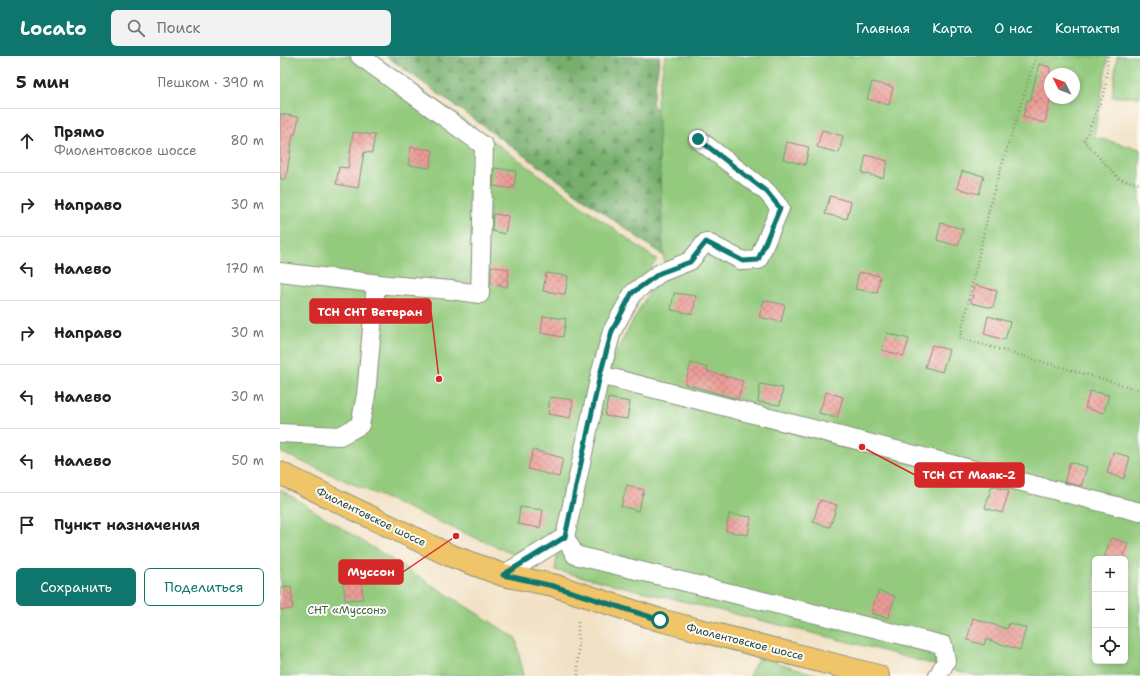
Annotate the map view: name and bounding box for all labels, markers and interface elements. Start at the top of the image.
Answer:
search box [111,10,391,46]
text: Locato [20,16,87,41]
icon: search [125,17,147,39]
text: Поиск [157,18,200,38]
text: Главная [856,19,910,37]
text: Карта [932,19,972,37]
text: О нас [994,19,1033,37]
text: Контакты [1055,19,1120,37]
north arrow [1044,68,1080,104]
text: 5 мин [16,71,69,93]
text: Пешком · 390 m [158,74,264,91]
text: Прямо [54,122,104,142]
icon: ahead [16,130,38,152]
route end [689,130,707,148]
text: 80 m [230,132,264,149]
text: Фиолентовское шоссе [54,142,197,159]
icon: right [16,194,38,216]
text: Направо [54,195,122,215]
text: 30 m [230,196,264,213]
icon: left [16,258,38,280]
text: Налево [54,259,112,279]
text: 170 m [226,260,264,277]
callout: ТСН СНТ Ветеран [310,299,431,323]
text: ТСН СНТ Ветеран [317,304,423,320]
icon: right [16,322,38,344]
text: Направо [54,323,122,343]
text: 30 m [230,324,264,341]
icon: left [16,386,38,408]
text: Налево [54,387,112,407]
text: 30 m [230,388,264,405]
icon: left [16,450,38,472]
text: Налево [54,451,112,471]
text: 50 m [231,452,264,469]
callout: ТСН СТ Маяк-2 [915,463,1024,487]
text: ТСН СТ Маяк-2 [922,467,1016,483]
street label: Фиолентовское шоссе [314,484,428,550]
icon: arrive [16,514,38,536]
text: Пункт назначения [54,515,200,535]
map controls [1092,556,1128,664]
button: + [1092,556,1128,592]
callout: Муссон [339,560,403,584]
text: Муссон [347,564,395,580]
button: Сохранить [16,568,136,606]
button: Поделиться [144,568,264,606]
button: − [1092,592,1128,628]
park label: СНТ «Муссон» [307,603,387,618]
route start [651,611,669,629]
street label: Фиолентовское шоссе [685,620,805,664]
button: locate [1092,628,1128,664]

